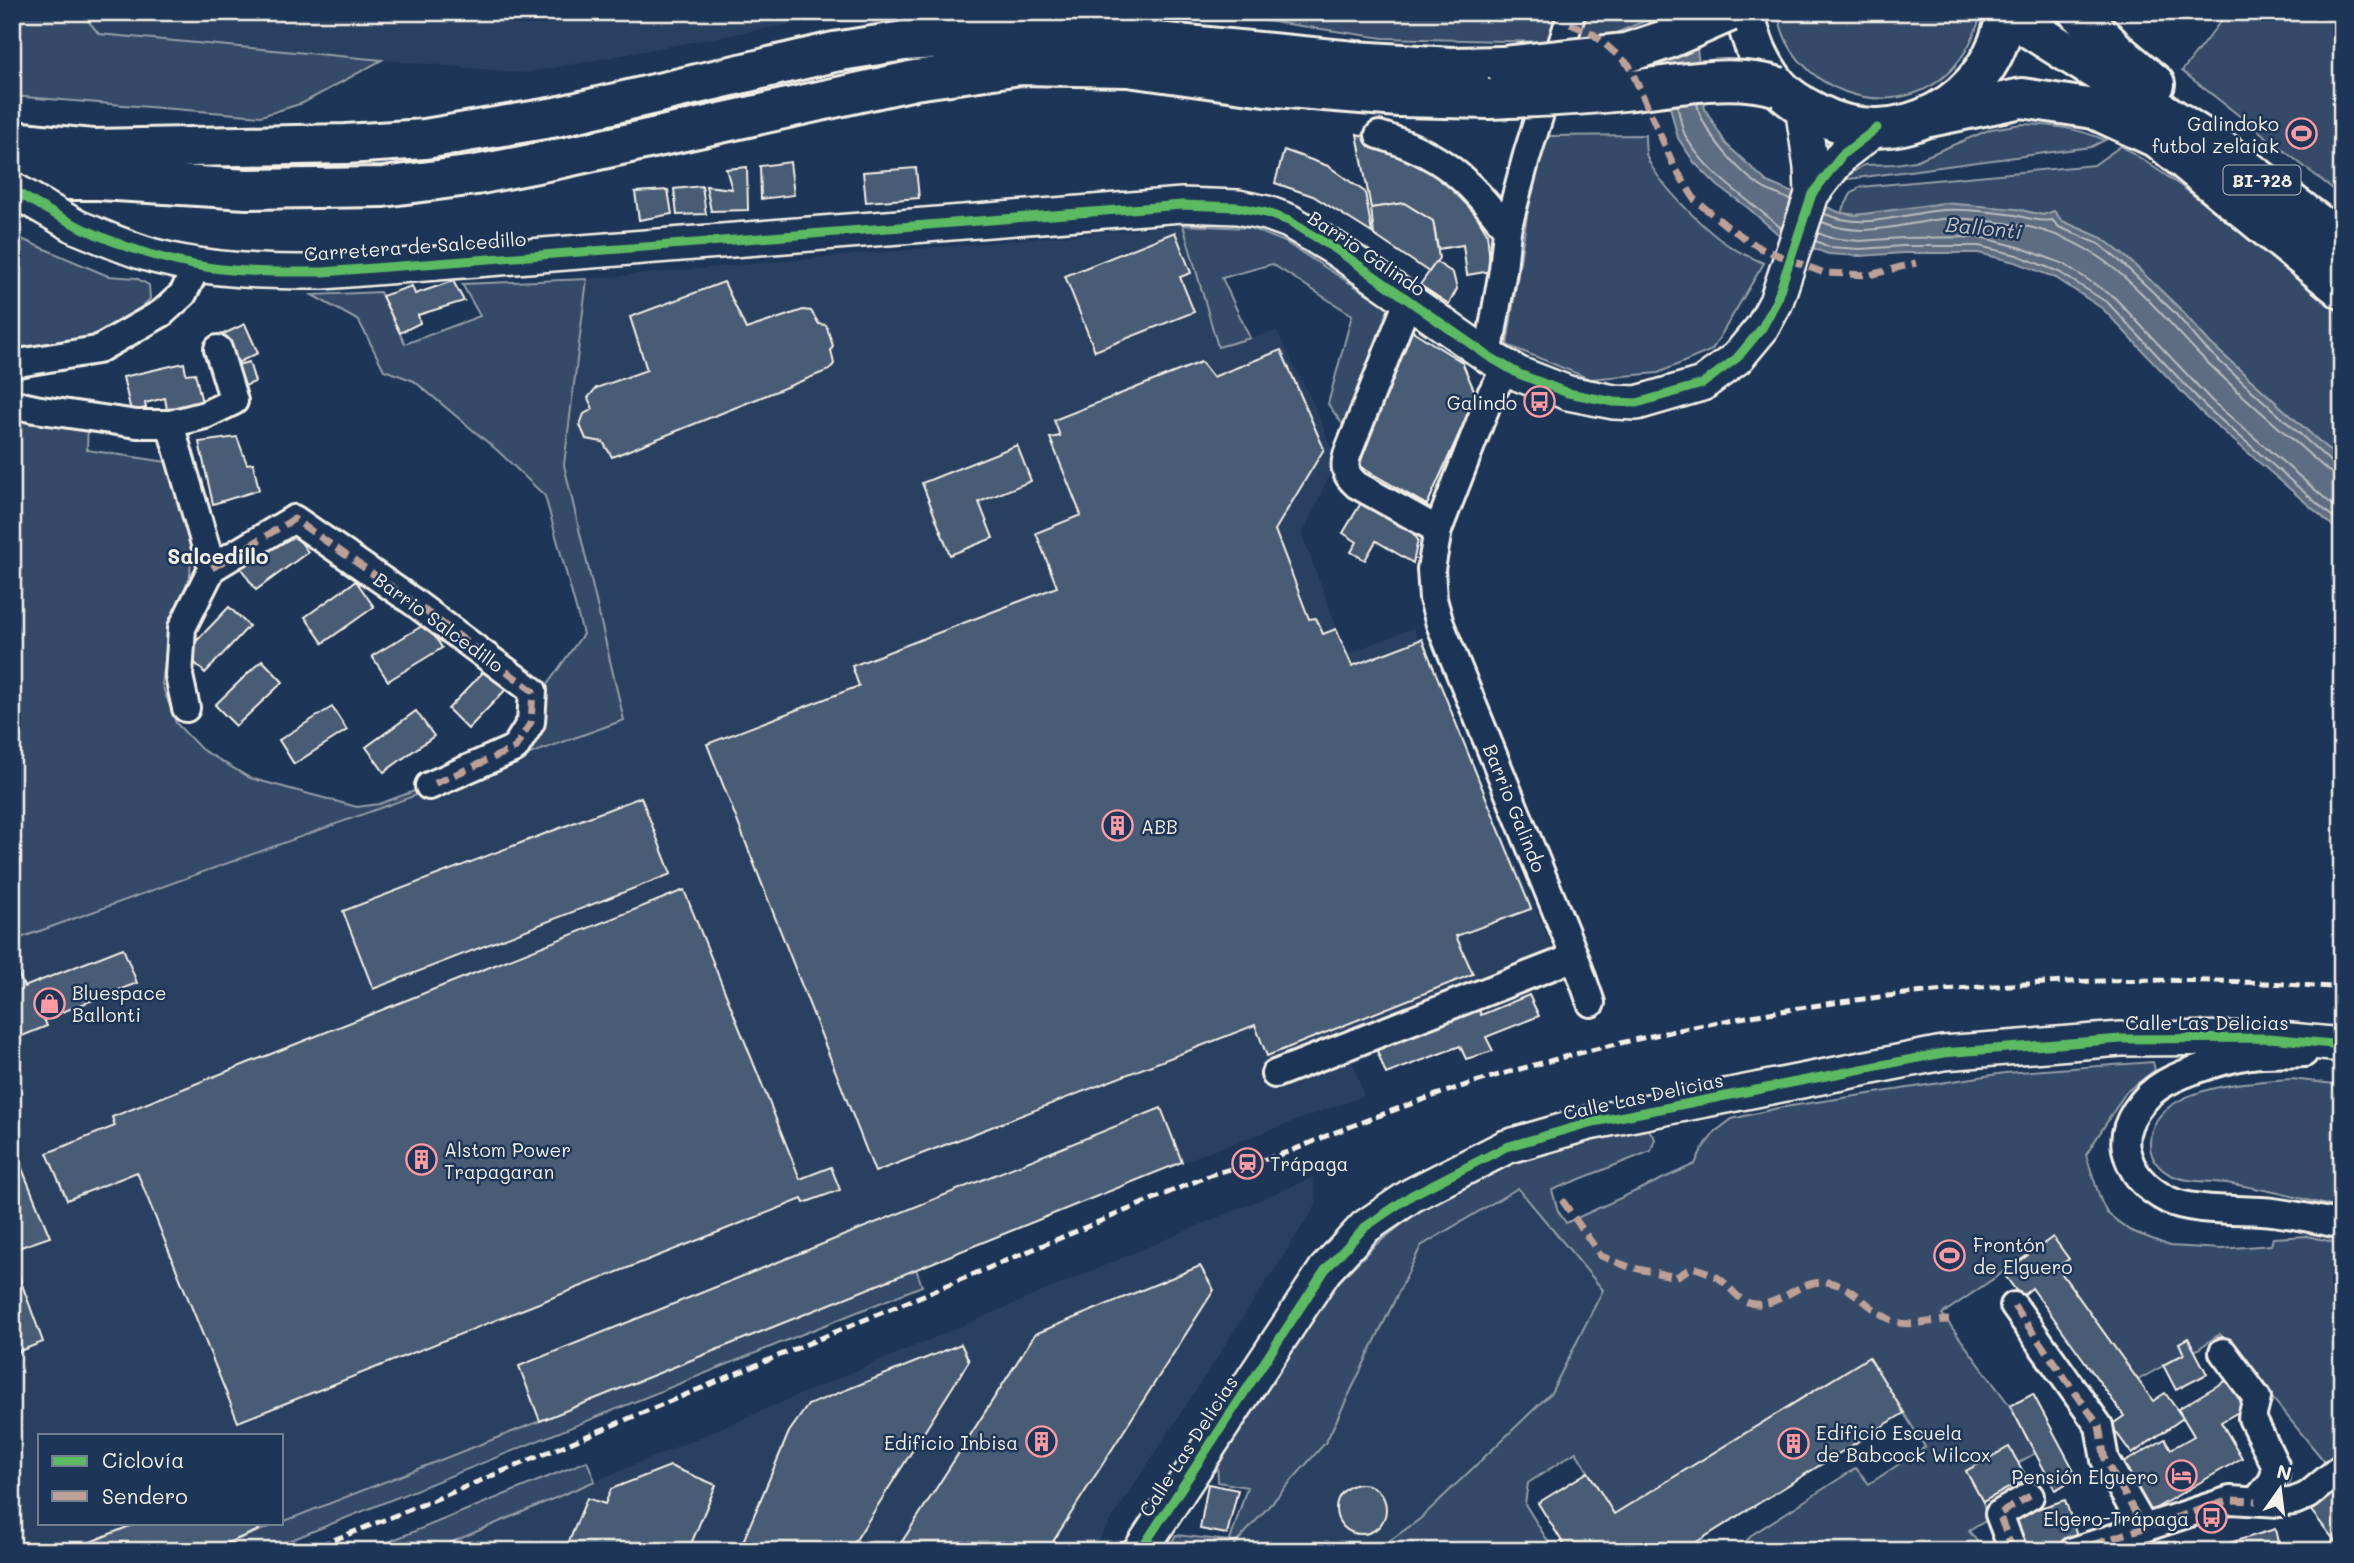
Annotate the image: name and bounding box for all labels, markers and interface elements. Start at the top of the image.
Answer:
place label: Galindoko futbol zelaiak [2152,111,2279,158]
sports icon: Galindoko futbol zelaiak [2285,117,2319,151]
road number: BI-728 [2224,166,2300,195]
street label: Barrio Galindo [1304,205,1430,301]
water label: Ballonti [1945,210,2024,244]
street label: Carretera de Salcedillo [303,226,527,266]
bus stop icon: Galindo [1523,385,1557,419]
place label: Galindo [1447,390,1517,415]
district label: Salcedillo [167,542,269,569]
street label: Barrio Salcedillo [369,566,509,678]
street label: Barrio Galindo [1478,740,1552,876]
building icon: ABB [1101,809,1135,843]
place label: ABB [1141,814,1178,839]
place label: Bluespace Ballonti [72,980,166,1027]
shop icon: Bluespace Ballonti [32,986,66,1020]
street label: Calle Las Delicias [2125,1010,2289,1035]
street label: Calle Las Delicias [1560,1067,1726,1125]
place label: Alstom Power Trapagaran [444,1137,571,1184]
building icon: Alstom Power Trapagaran [404,1143,438,1177]
station icon: Trápaga [1230,1146,1264,1180]
place label: Trápaga [1270,1151,1348,1176]
place label: Frontón de Elguero [1973,1232,2073,1279]
sports icon: Frontón de Elguero [1933,1238,1967,1272]
street label: Calle Las Delicias [1133,1371,1243,1521]
place label: Edificio Escuela de Babcock Wilcox [1816,1420,1991,1467]
building icon: Edificio Inbisa [1024,1425,1058,1459]
building icon: Edificio Escuela de Babcock Wilcox [1776,1426,1810,1460]
place label: Edificio Inbisa [884,1430,1018,1455]
legend [38,1434,284,1524]
text: Ciclovía [102,1446,184,1473]
north arrow [2246,1454,2316,1524]
text: N [2274,1458,2294,1486]
hotel icon: Pensión Elguero [2164,1459,2198,1493]
place label: Pensión Elguero [2012,1464,2158,1489]
text: Sendero [102,1482,188,1509]
bus stop icon: Elgero-Trápaga [2195,1501,2229,1535]
place label: Elgero-Trápaga [2043,1506,2189,1531]

